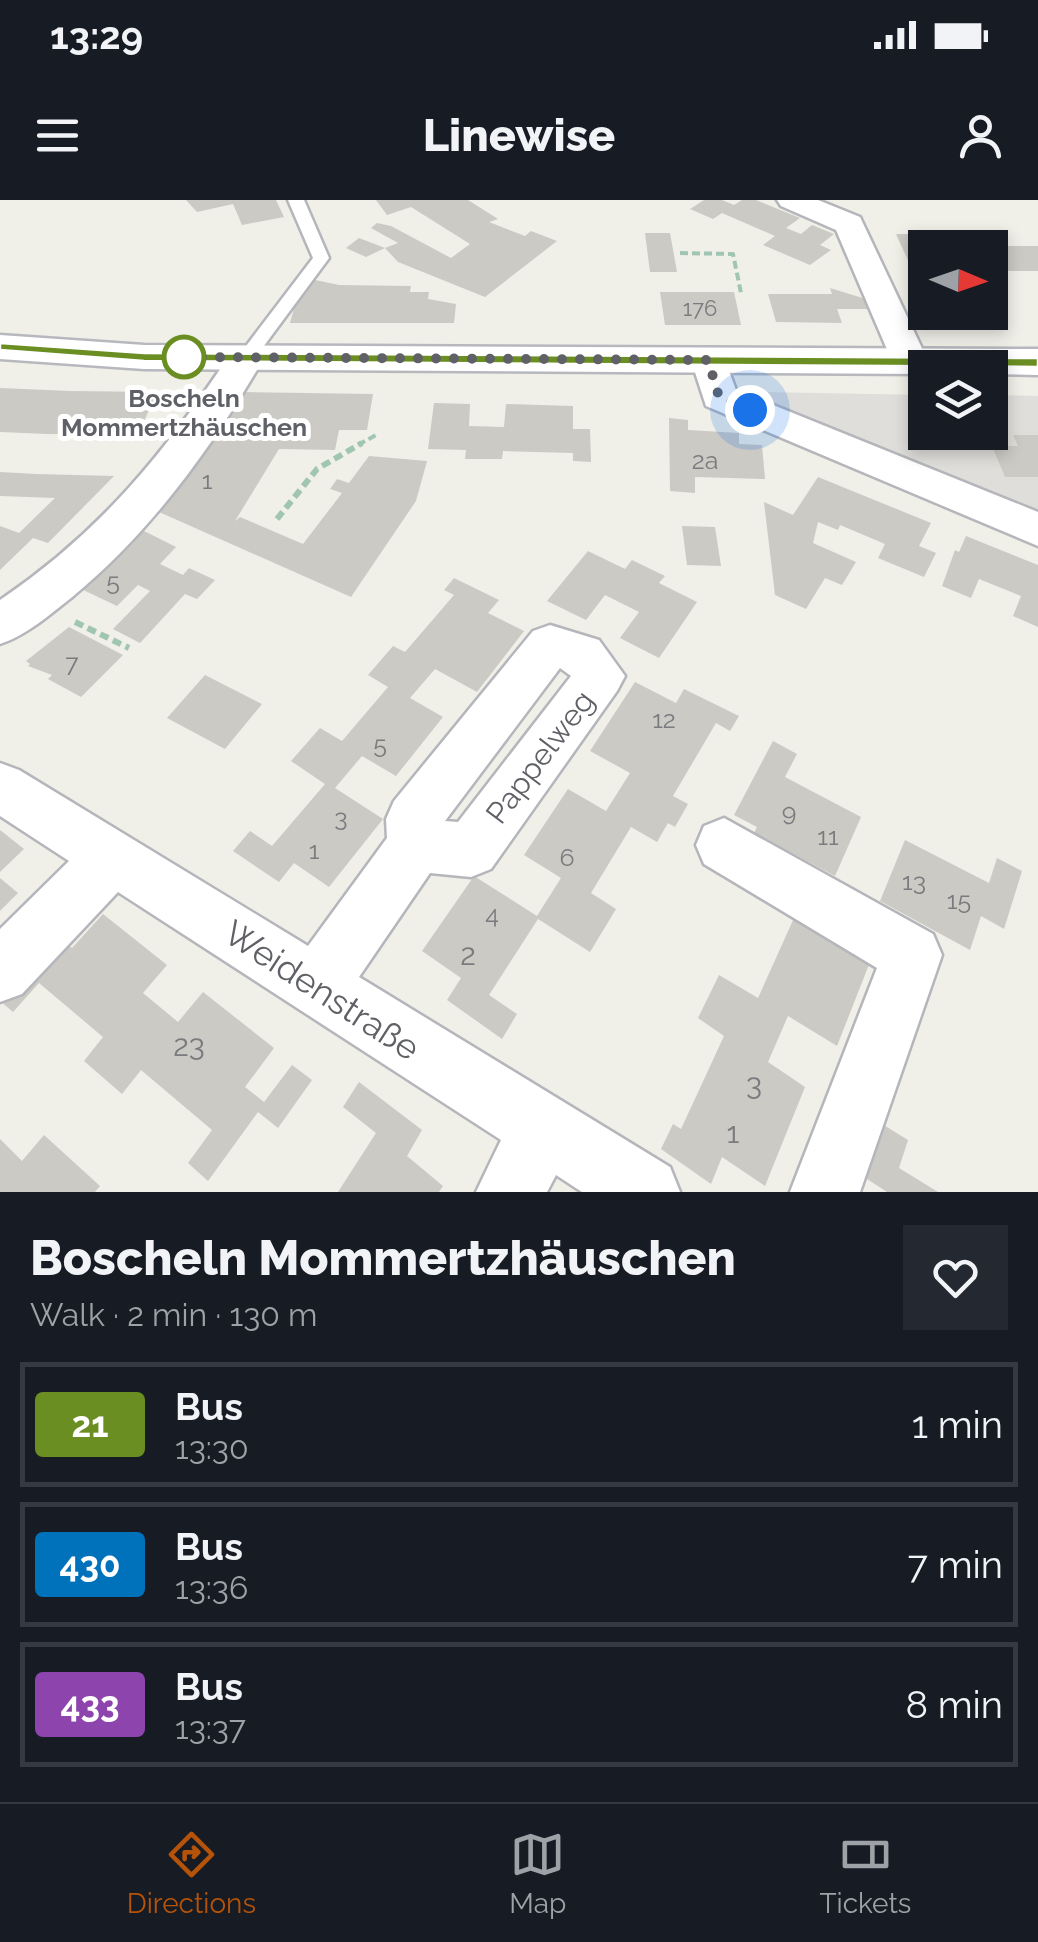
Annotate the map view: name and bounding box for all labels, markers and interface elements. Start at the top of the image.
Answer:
text: 13:29 [50,13,143,58]
icon: menu [30,108,85,163]
icon: person [953,108,1008,163]
text: Linewise [423,109,615,162]
north arrow [908,230,1008,330]
map controls [908,230,1008,450]
house number: 176 [683,295,717,321]
marker: Boscheln Mommertzhäuschen [163,336,205,378]
button: layers [908,350,1008,450]
place label: Boscheln Mommertzhäuschen [61,383,307,442]
your location [725,385,775,435]
house number: 2a [692,445,718,475]
house number: 1 [202,465,213,495]
house number: 5 [106,566,120,596]
house number: 7 [65,648,79,678]
street label: Pappelweg [479,684,601,830]
house number: 12 [652,704,676,734]
house number: 5 [373,729,387,759]
house number: 9 [782,797,796,827]
house number: 3 [334,802,348,832]
house number: 11 [817,821,839,851]
house number: 1 [309,835,320,865]
house number: 6 [559,842,575,872]
house number: 13 [902,866,926,896]
house number: 15 [947,885,971,915]
house number: 4 [485,899,499,929]
street label: Weidenstraße [217,912,427,1068]
house number: 2 [460,937,476,972]
house number: 23 [173,1028,205,1063]
house number: 3 [746,1067,762,1102]
house number: 1 [727,1115,740,1150]
button: heart [903,1225,1008,1330]
text: Boscheln Mommertzhäuschen [30,1230,736,1286]
text: Walk · 2 min · 130 m [30,1296,317,1333]
text: Bus [175,1384,243,1429]
text: 1 min [912,1402,1003,1447]
text: 21 [71,1404,109,1445]
text: 13:30 [175,1429,248,1466]
text: Bus [175,1524,243,1569]
text: 7 min [908,1542,1003,1587]
text: 430 [59,1544,121,1585]
text: 13:36 [175,1569,248,1606]
text: Bus [175,1664,243,1709]
text: 8 min [905,1682,1003,1727]
text: 433 [60,1684,120,1725]
text: 13:37 [175,1709,246,1746]
tab: Directions [127,1827,256,1920]
tab: Map [509,1827,566,1920]
tab: Tickets [819,1827,911,1920]

